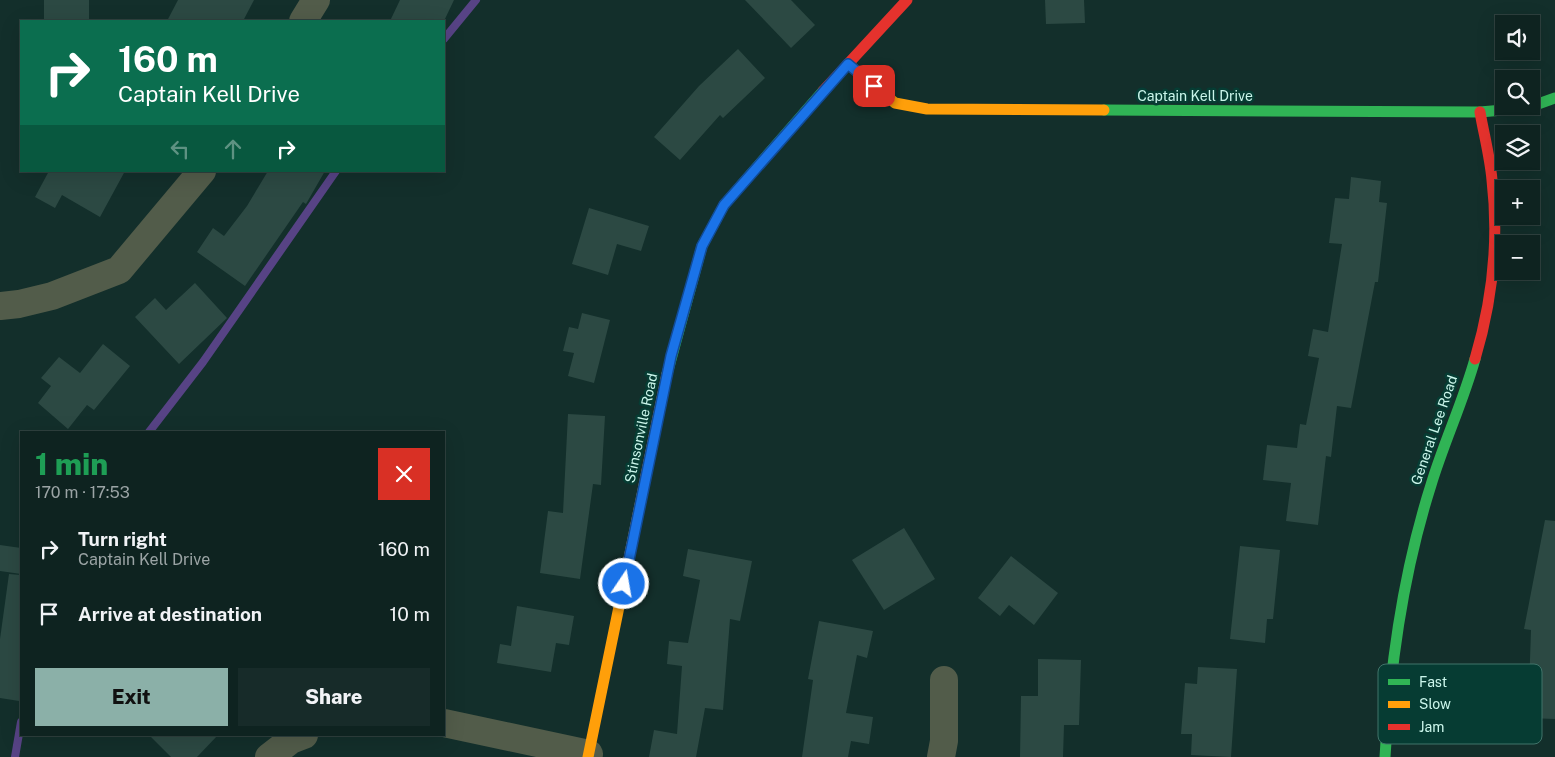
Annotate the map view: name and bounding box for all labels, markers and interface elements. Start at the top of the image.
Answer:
map controls [1495,15,1540,280]
button: sound [1495,15,1540,60]
text: 160 m [118,39,218,80]
icon: right [35,40,100,105]
pin [853,65,895,107]
button: search [1495,70,1540,115]
icon: arrive [860,72,888,100]
text: Captain Kell Drive [118,81,300,107]
street label: Captain Kell Drive [1137,88,1253,104]
button: layers [1495,125,1540,170]
icon: left [166,135,194,163]
icon: ahead [219,135,247,163]
icon: right [272,135,300,163]
button: + [1495,180,1540,225]
button: − [1495,235,1540,280]
street label: Stinsonville Road [622,372,660,484]
street label: General Lee Road [1408,373,1460,487]
text: 1 min [35,446,108,482]
button: close [378,448,430,500]
text: 170 m · 17:53 [35,483,130,502]
text: Turn right [78,528,167,550]
icon: right [35,535,63,563]
text: 160 m [378,538,430,560]
text: Captain Kell Drive [78,550,210,569]
position arrow [597,557,649,609]
icon: arrive [35,600,63,628]
text: Arrive at destination [78,603,262,625]
text: 10 m [390,603,430,625]
legend [1378,664,1542,744]
button: Exit [35,668,228,726]
button: Share [238,668,430,726]
text: Fast [1419,674,1447,690]
text: Slow [1419,696,1451,712]
text: Jam [1419,719,1444,735]

